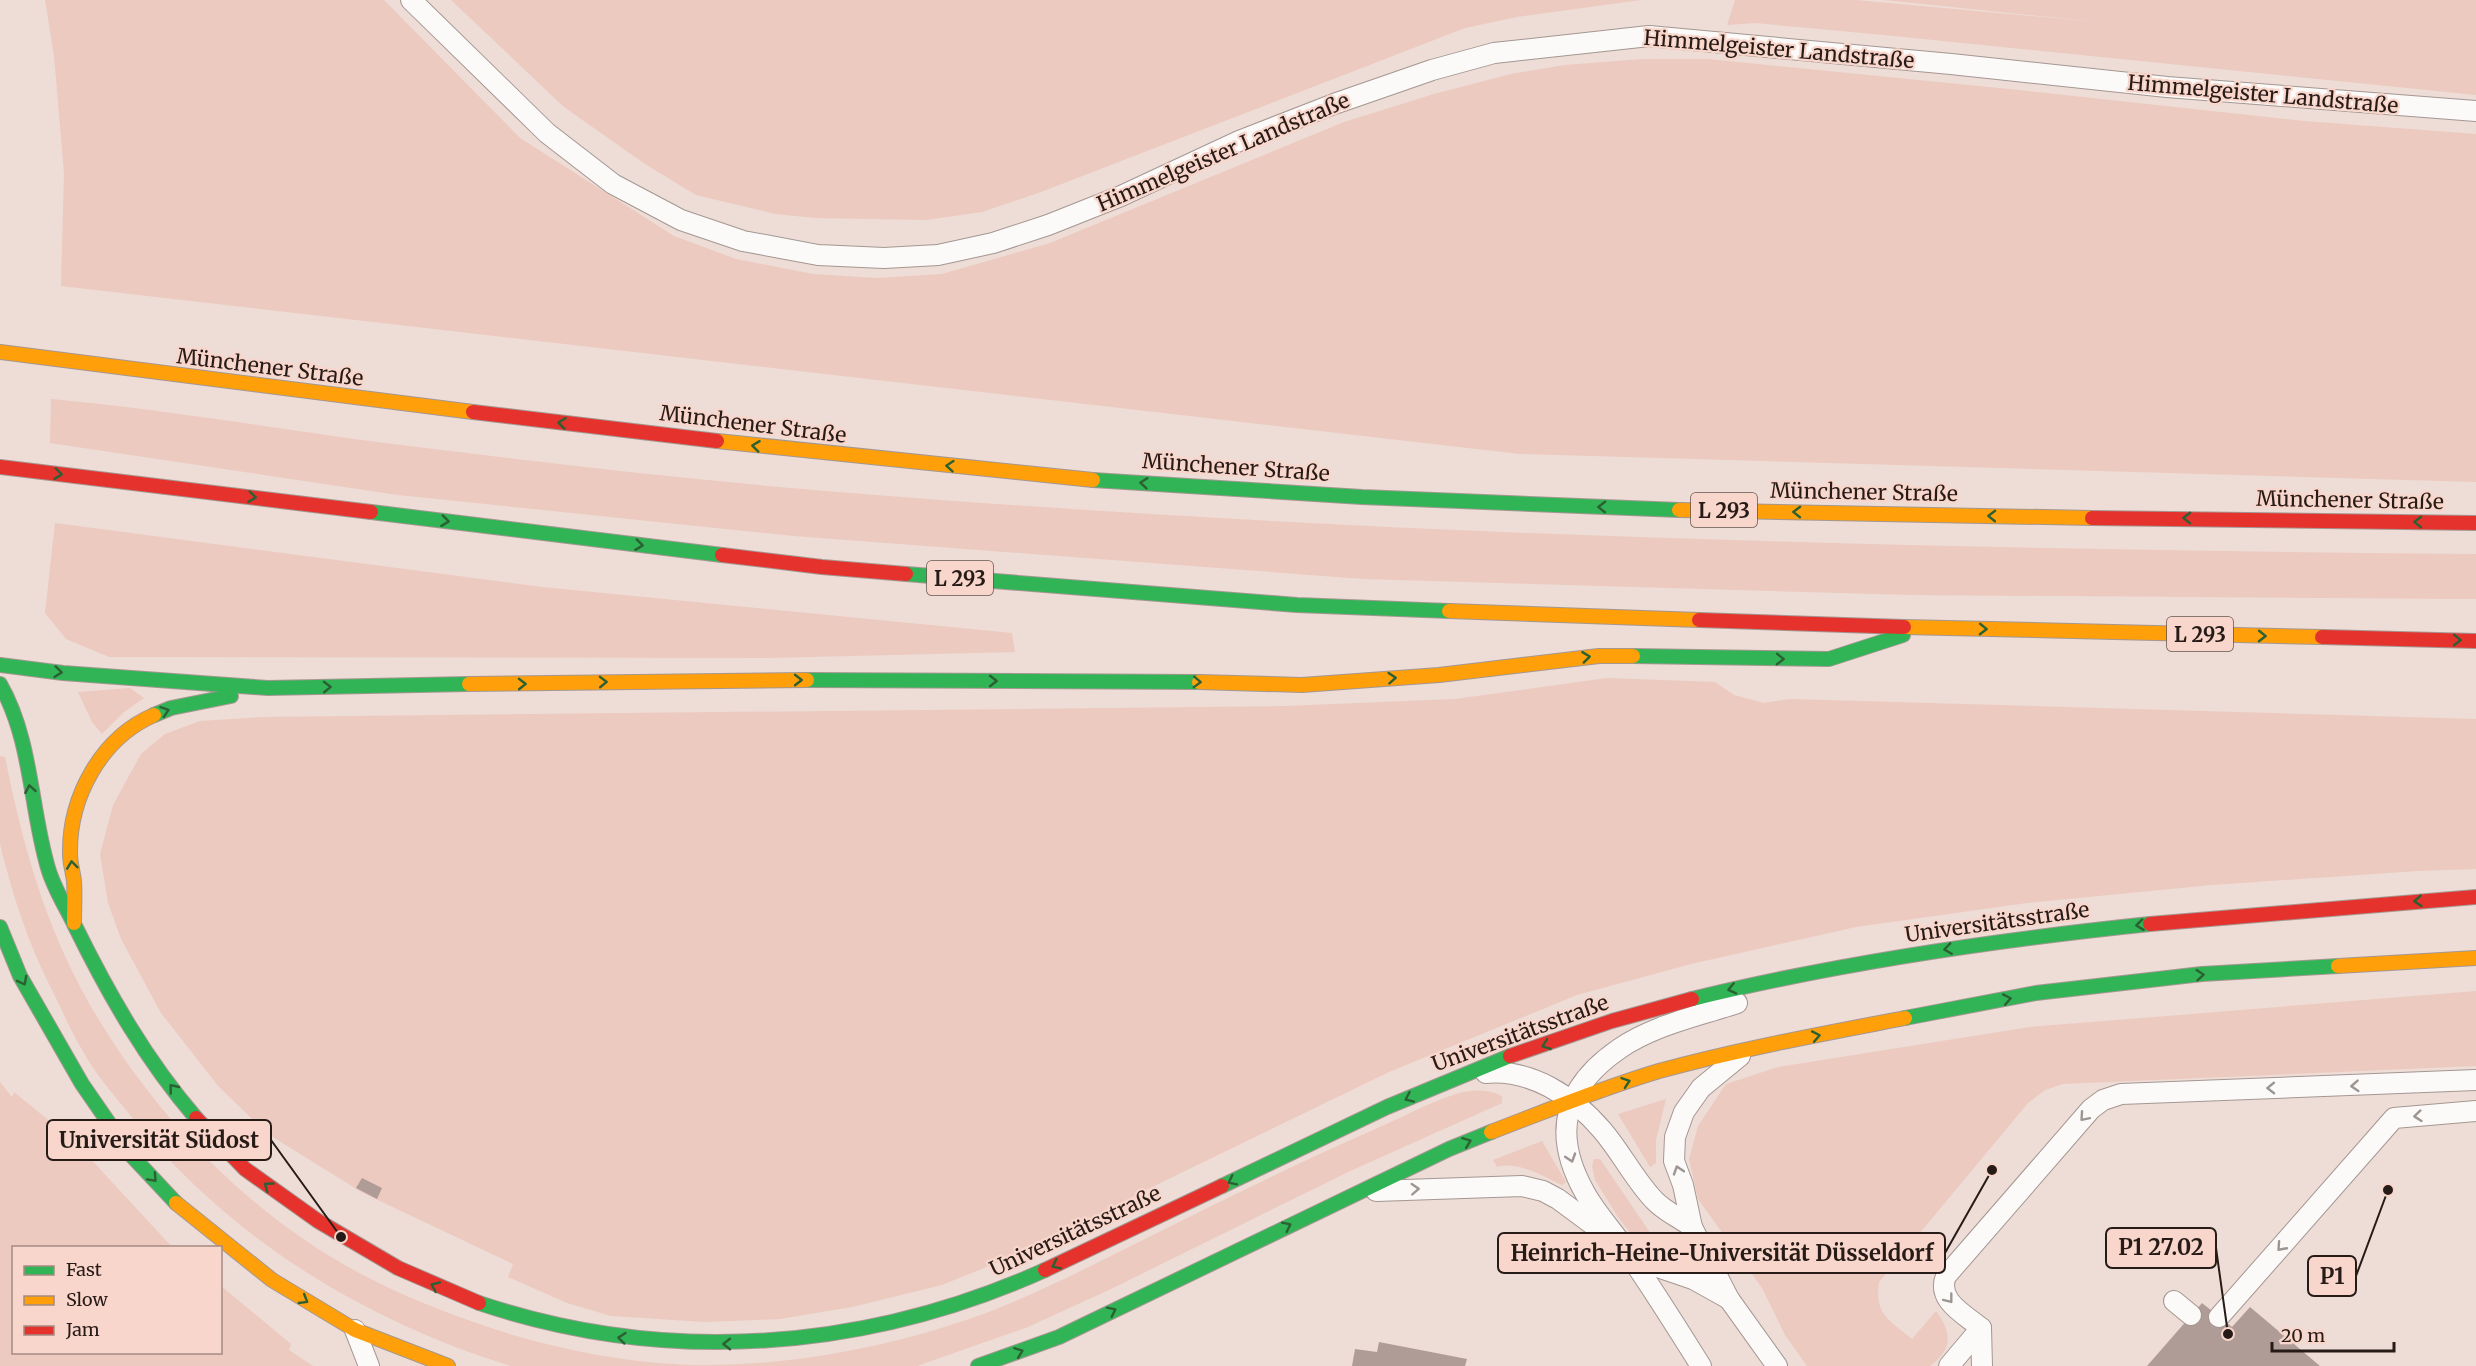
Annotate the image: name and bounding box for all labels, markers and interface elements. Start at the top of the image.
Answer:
street label: Himmelgeister Landstraße [1642,24,1916,74]
street label: Himmelgeister Landstraße [2126,69,2400,119]
street label: Himmelgeister Landstraße [1093,86,1353,218]
street label: Münchener Straße [175,342,365,392]
street label: Münchener Straße [658,399,848,449]
one-way arrow [557,417,567,430]
one-way arrow [751,440,760,453]
street label: Münchener Straße [1141,447,1331,487]
one-way arrow [945,460,954,473]
one-way arrow [54,467,63,480]
one-way arrow [1139,476,1148,489]
street label: Münchener Straße [1770,477,1958,507]
street label: Münchener Straße [2256,485,2444,515]
one-way arrow [247,491,256,503]
road number: L 293 [1691,493,1757,527]
one-way arrow [1598,501,1607,514]
one-way arrow [1793,506,1802,518]
one-way arrow [1988,510,1997,522]
one-way arrow [2183,512,2192,524]
one-way arrow [441,514,450,527]
one-way arrow [2413,516,2422,528]
one-way arrow [634,538,643,551]
road number: L 293 [927,561,993,595]
road number: L 293 [2167,617,2233,651]
one-way arrow [1978,623,1987,636]
one-way arrow [2257,630,2266,642]
one-way arrow [2452,634,2461,647]
one-way arrow [1581,651,1590,664]
one-way arrow [1776,652,1785,665]
one-way arrow [53,665,63,678]
one-way arrow [1387,672,1396,685]
one-way arrow [794,674,803,686]
one-way arrow [989,675,998,687]
one-way arrow [599,676,608,688]
one-way arrow [1193,676,1202,688]
one-way arrow [517,677,526,690]
one-way arrow [322,681,331,693]
one-way arrow [160,706,170,718]
one-way arrow [24,784,37,794]
one-way arrow [66,860,78,870]
one-way arrow [2413,894,2422,907]
street label: Universitätsstraße [1903,896,2091,948]
one-way arrow [2135,918,2144,930]
one-way arrow [1944,942,1953,954]
one-way arrow [2196,968,2205,981]
one-way arrow [16,975,27,985]
one-way arrow [1728,982,1738,995]
street label: Universitätsstraße [1428,988,1612,1077]
one-way arrow [2002,993,2012,1006]
one-way arrow [1810,1030,1820,1043]
one-way arrow [1541,1037,1552,1050]
one-way arrow [1620,1077,1631,1090]
one-way arrow [2350,1079,2359,1092]
one-way arrow [2267,1082,2276,1094]
one-way arrow [170,1084,181,1095]
one-way arrow [1404,1091,1415,1103]
one-way arrow [2413,1109,2422,1122]
one-way arrow [2080,1110,2091,1121]
callout: Universität Südost [47,1120,271,1160]
text: Universität Südost [59,1126,259,1154]
one-way arrow [1460,1137,1471,1149]
one-way arrow [1563,1152,1576,1163]
one-way arrow [1672,1165,1685,1176]
one-way arrow [146,1171,157,1182]
one-way arrow [1227,1173,1238,1185]
street label: Universitätsstraße [985,1179,1165,1283]
one-way arrow [264,1182,275,1193]
one-way arrow [1410,1183,1419,1196]
one-way arrow [1280,1221,1291,1233]
callout: P1 27.02 [2106,1228,2216,1268]
callout: Heinrich-Heine-Universität Düsseldorf [1498,1233,1945,1273]
text: P1 27.02 [2118,1233,2204,1261]
text: Heinrich-Heine-Universität Düsseldorf [1510,1239,1935,1267]
one-way arrow [2277,1240,2288,1251]
legend [12,1246,222,1354]
callout: P1 [2308,1256,2356,1296]
text: Fast [66,1258,102,1281]
one-way arrow [1052,1258,1063,1270]
text: P1 [2320,1262,2344,1290]
one-way arrow [430,1281,441,1293]
text: Slow [66,1288,109,1311]
one-way arrow [1942,1292,1953,1303]
one-way arrow [298,1293,308,1304]
one-way arrow [1105,1307,1116,1318]
scale bar [2272,1315,2394,1353]
text: Jam [65,1318,100,1341]
text: 20 m [2281,1324,2325,1347]
one-way arrow [617,1332,626,1345]
one-way arrow [722,1338,731,1350]
one-way arrow [1013,1346,1024,1359]

